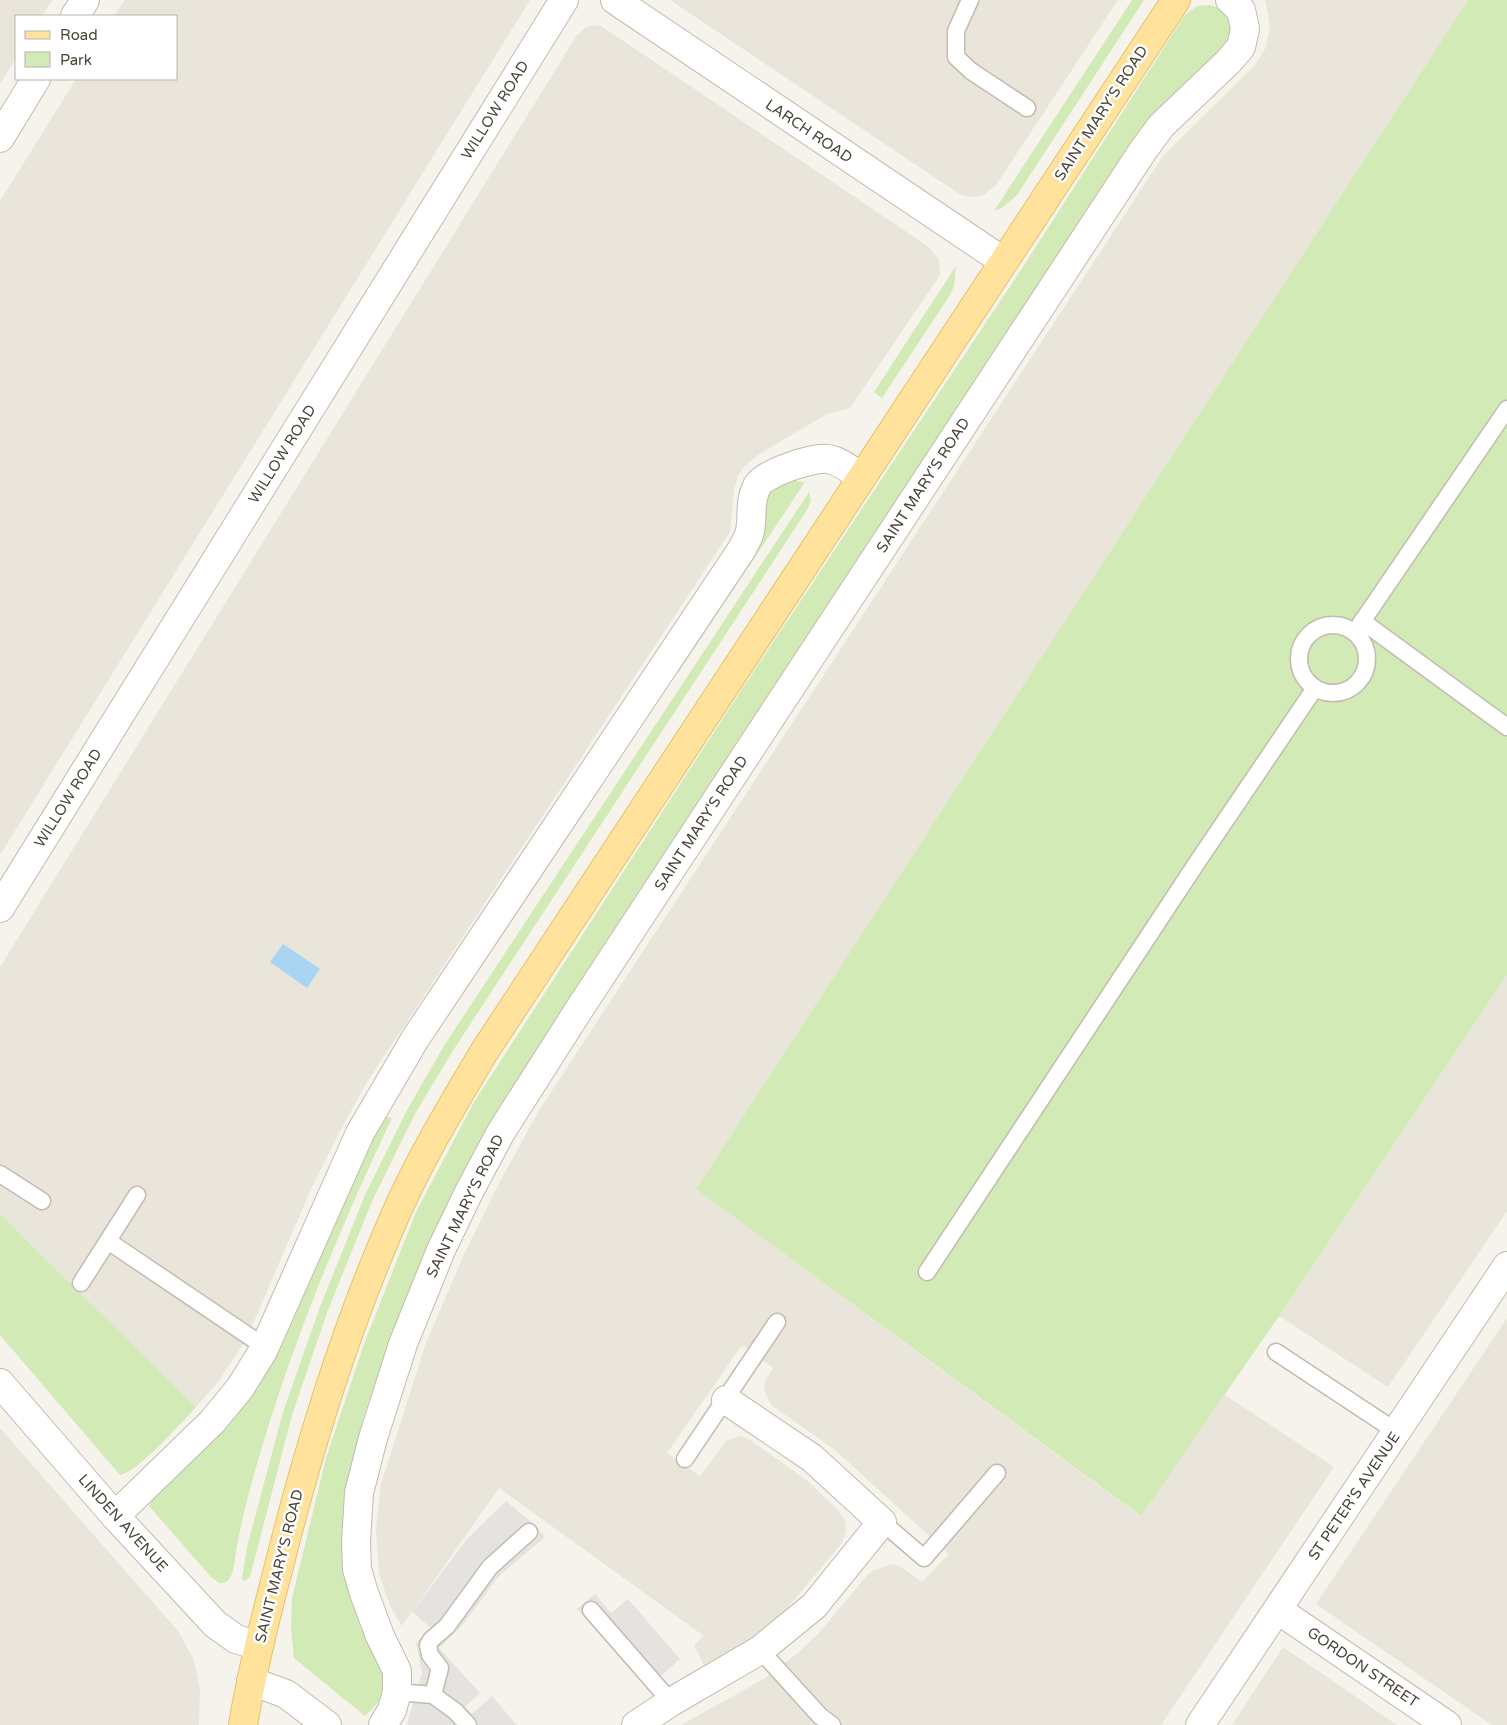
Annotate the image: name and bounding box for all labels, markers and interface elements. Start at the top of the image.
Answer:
legend [15,15,178,80]
text: Road [60,26,98,44]
street label: SAINT MARY'S ROAD [1051,42,1151,184]
text: Park [60,51,92,69]
street label: WILLOW ROAD [457,57,533,163]
street label: LARCH ROAD [762,95,856,167]
street label: WILLOW ROAD [244,401,320,507]
street label: SAINT MARY'S ROAD [873,414,973,556]
street label: WILLOW ROAD [30,745,106,851]
street label: SAINT MARY'S ROAD [651,752,751,894]
street label: SAINT MARY'S ROAD [422,1131,508,1281]
street label: ST PETER'S AVENUE [1304,1428,1404,1564]
street label: LINDEN AVENUE [74,1470,172,1576]
street label: SAINT MARY'S ROAD [251,1488,307,1644]
street label: GORDON STREET [1304,1623,1422,1711]

